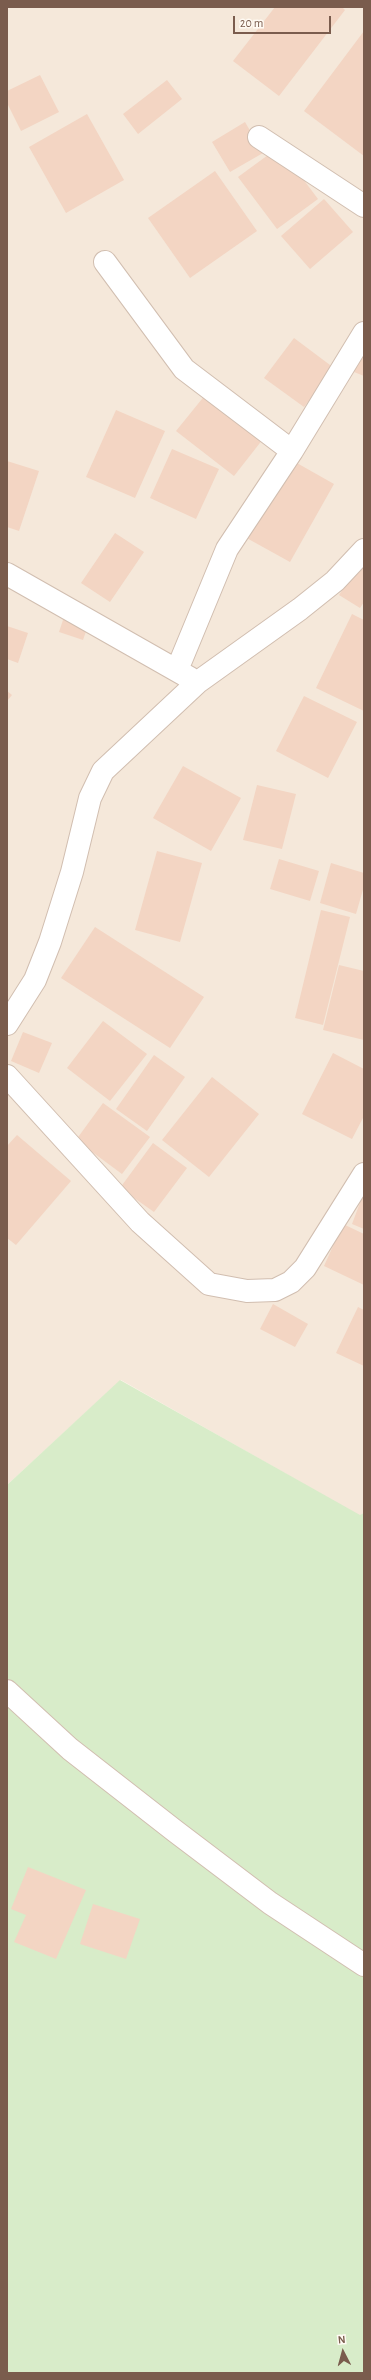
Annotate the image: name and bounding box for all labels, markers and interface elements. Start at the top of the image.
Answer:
scale bar [235,8,333,34]
text: 20 m [240,17,263,29]
north arrow [323,2332,363,2372]
text: N [337,2334,346,2345]

